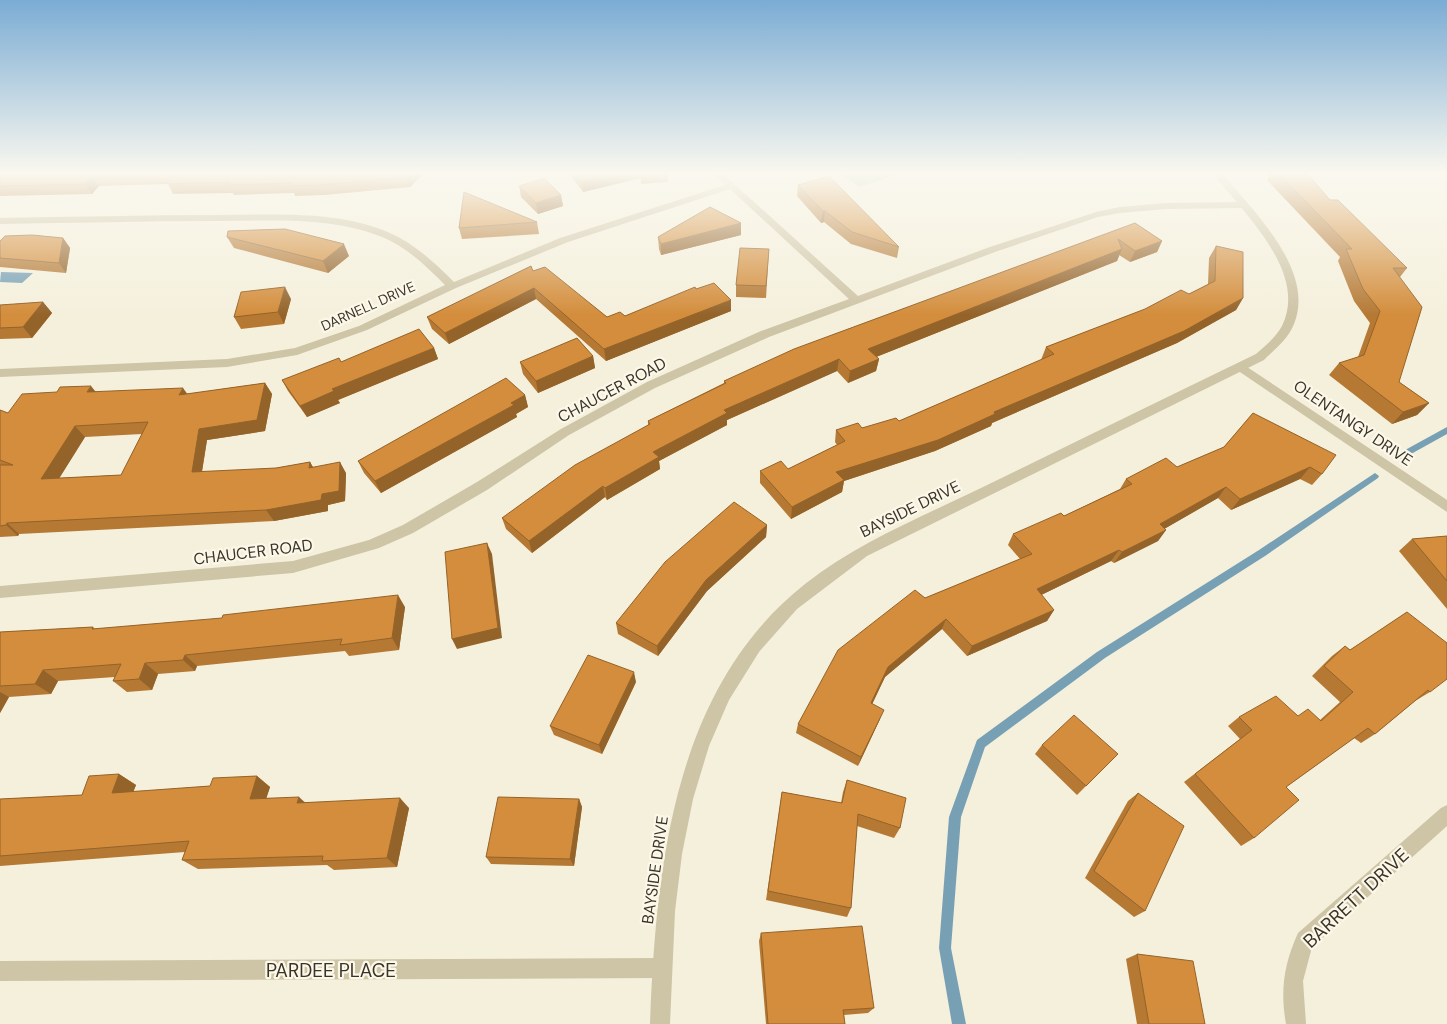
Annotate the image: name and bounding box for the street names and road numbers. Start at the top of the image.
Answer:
street label: DARNELL DRIVE [318,277,418,335]
street label: CHAUCER ROAD [554,353,670,427]
street label: OLENTANGY DRIVE [1289,375,1417,471]
street label: BAYSIDE DRIVE [856,476,964,542]
street label: CHAUCER ROAD [192,534,314,570]
street label: BAYSIDE DRIVE [637,815,673,925]
street label: BARRETT DRIVE [1298,843,1414,953]
street label: PARDEE PLACE [266,958,396,983]

